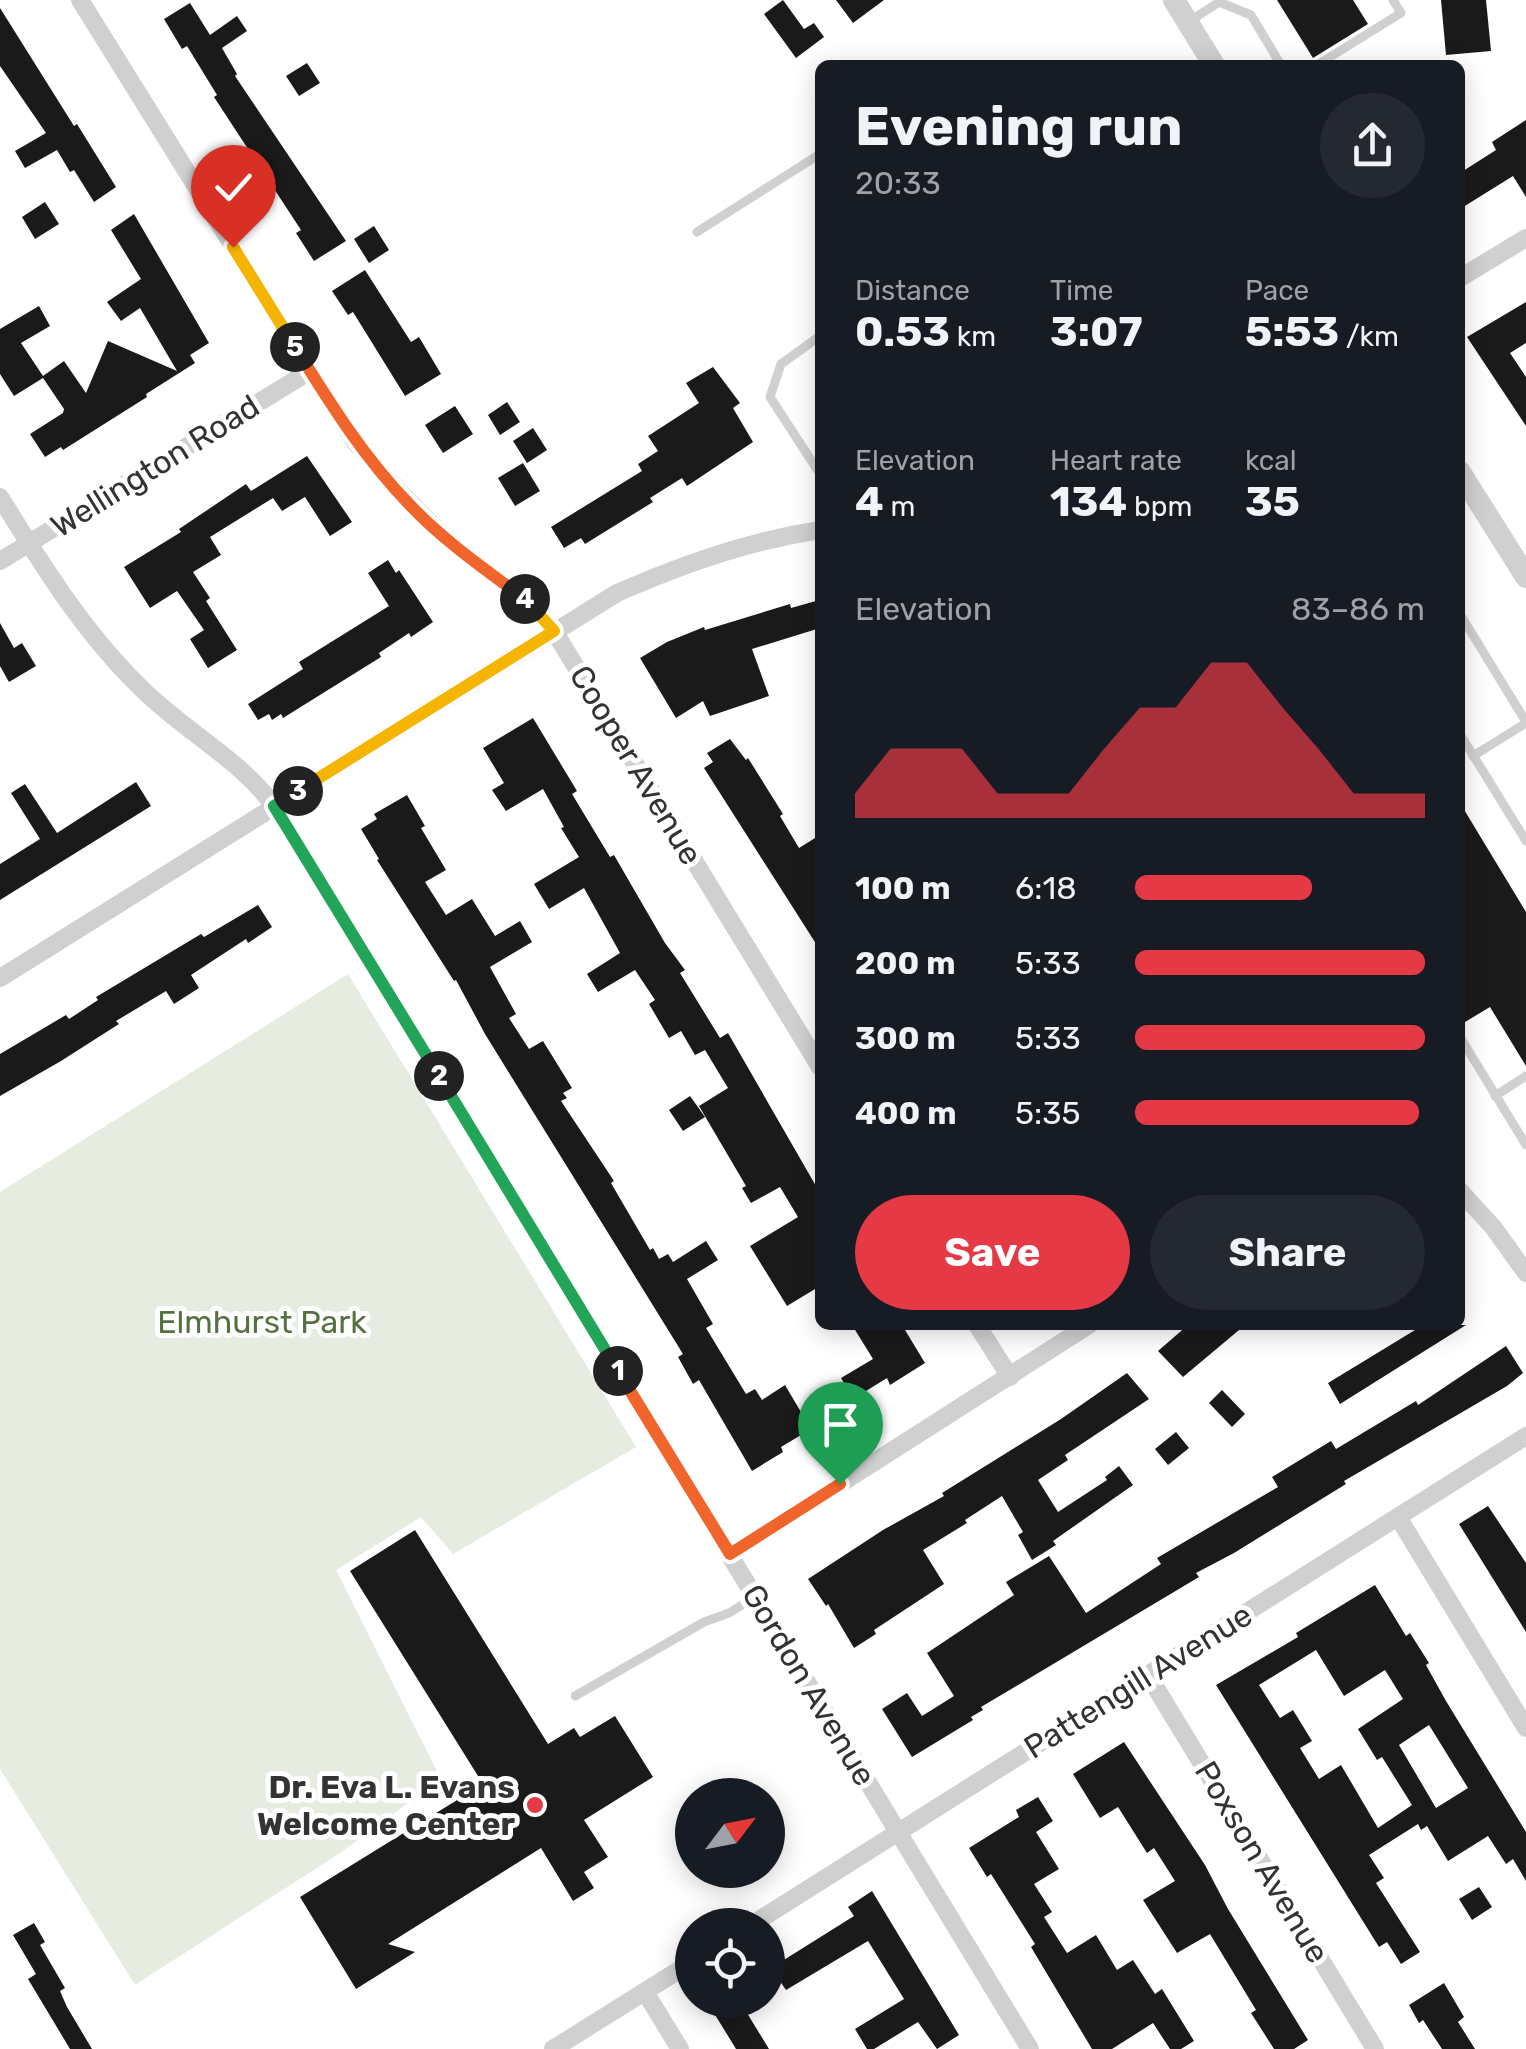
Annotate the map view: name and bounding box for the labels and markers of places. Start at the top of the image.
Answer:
pin [191,145,276,248]
pin: 5 [270,322,320,372]
pin: 4 [500,574,550,624]
pin: 3 [273,766,323,816]
pin: 2 [414,1051,464,1101]
pin: 1 [593,1346,643,1396]
pin [798,1382,883,1485]
place label: Dr. Eva L. Evans Welcome Center [257,1768,515,1843]
marker: Dr. Eva L. Evans Welcome Center [524,1794,546,1816]

